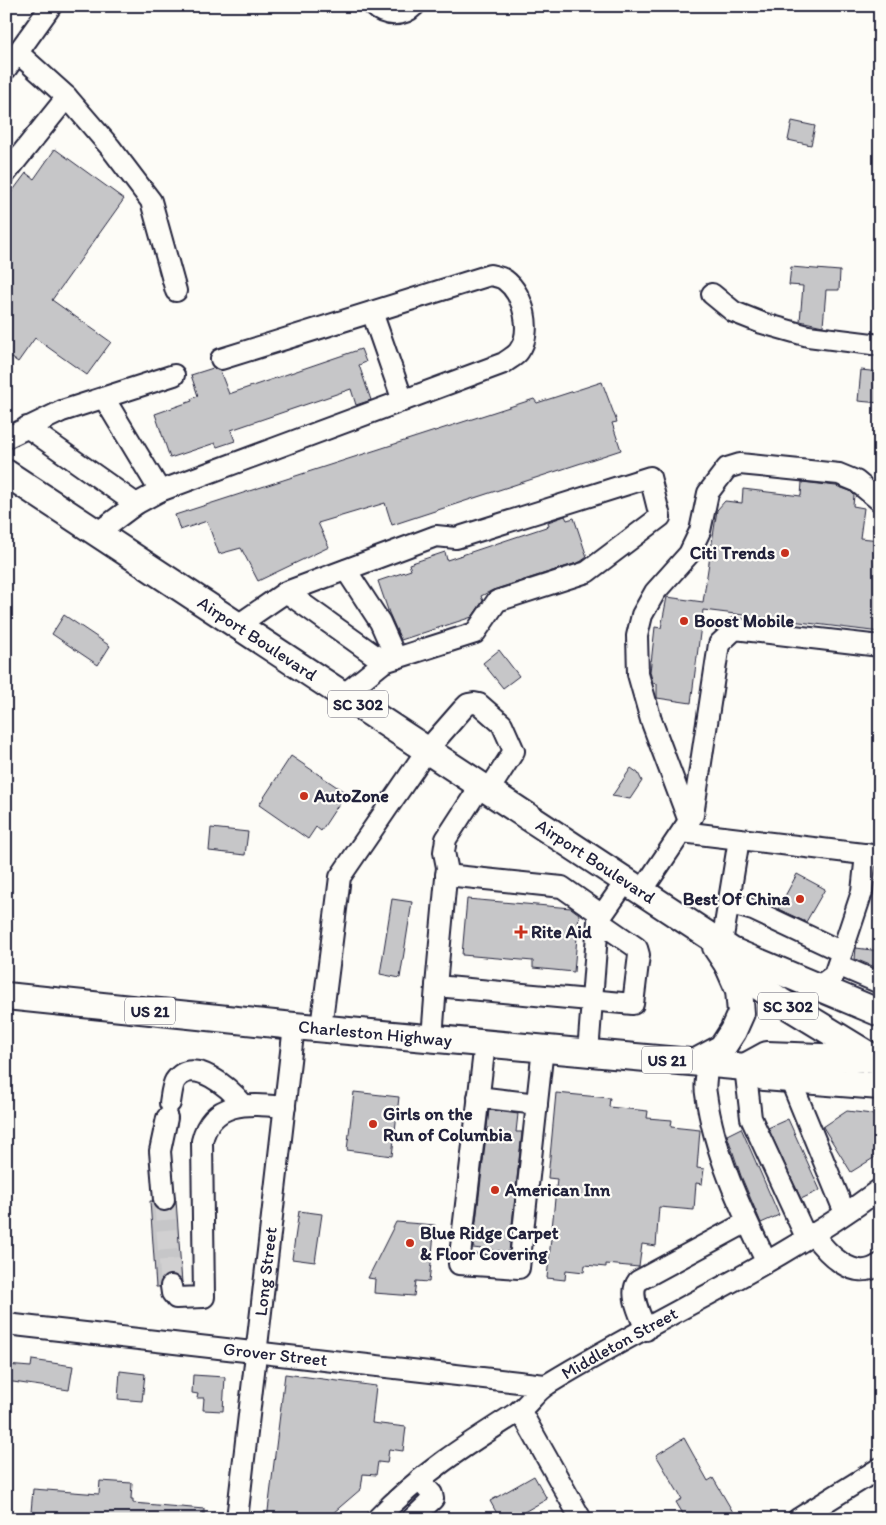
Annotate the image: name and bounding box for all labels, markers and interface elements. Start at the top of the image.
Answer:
place label: Citi Trends [690,542,775,564]
marker: Citi Trends [779,547,791,559]
street label: Airport Boulevard [194,591,321,686]
place label: Boost Mobile [694,610,795,632]
marker: Boost Mobile [678,615,690,627]
road number: SC 302 [328,691,388,718]
place label: AutoZone [313,785,389,807]
marker: AutoZone [298,790,310,802]
street label: Airport Boulevard [532,814,660,909]
place label: Best Of China [683,888,790,910]
marker: Best Of China [794,893,806,905]
place label: Rite Aid [531,921,592,943]
marker: Rite Aid [515,926,527,938]
road number: SC 302 [758,992,818,1019]
road number: US 21 [125,998,175,1024]
street label: Charleston Highway [297,1015,454,1051]
road number: US 21 [642,1046,692,1074]
place label: Girls on the Run of Columbia [383,1103,513,1146]
marker: Girls on the Run of Columbia [367,1118,379,1130]
place label: American Inn [504,1179,611,1201]
marker: American Inn [489,1184,501,1196]
place label: Blue Ridge Carpet & Floor Covering [420,1222,559,1265]
street label: Long Street [250,1226,282,1317]
marker: Blue Ridge Carpet & Floor Covering [404,1237,416,1249]
street label: Middleton Street [557,1302,682,1384]
street label: Grover Street [222,1338,329,1371]

